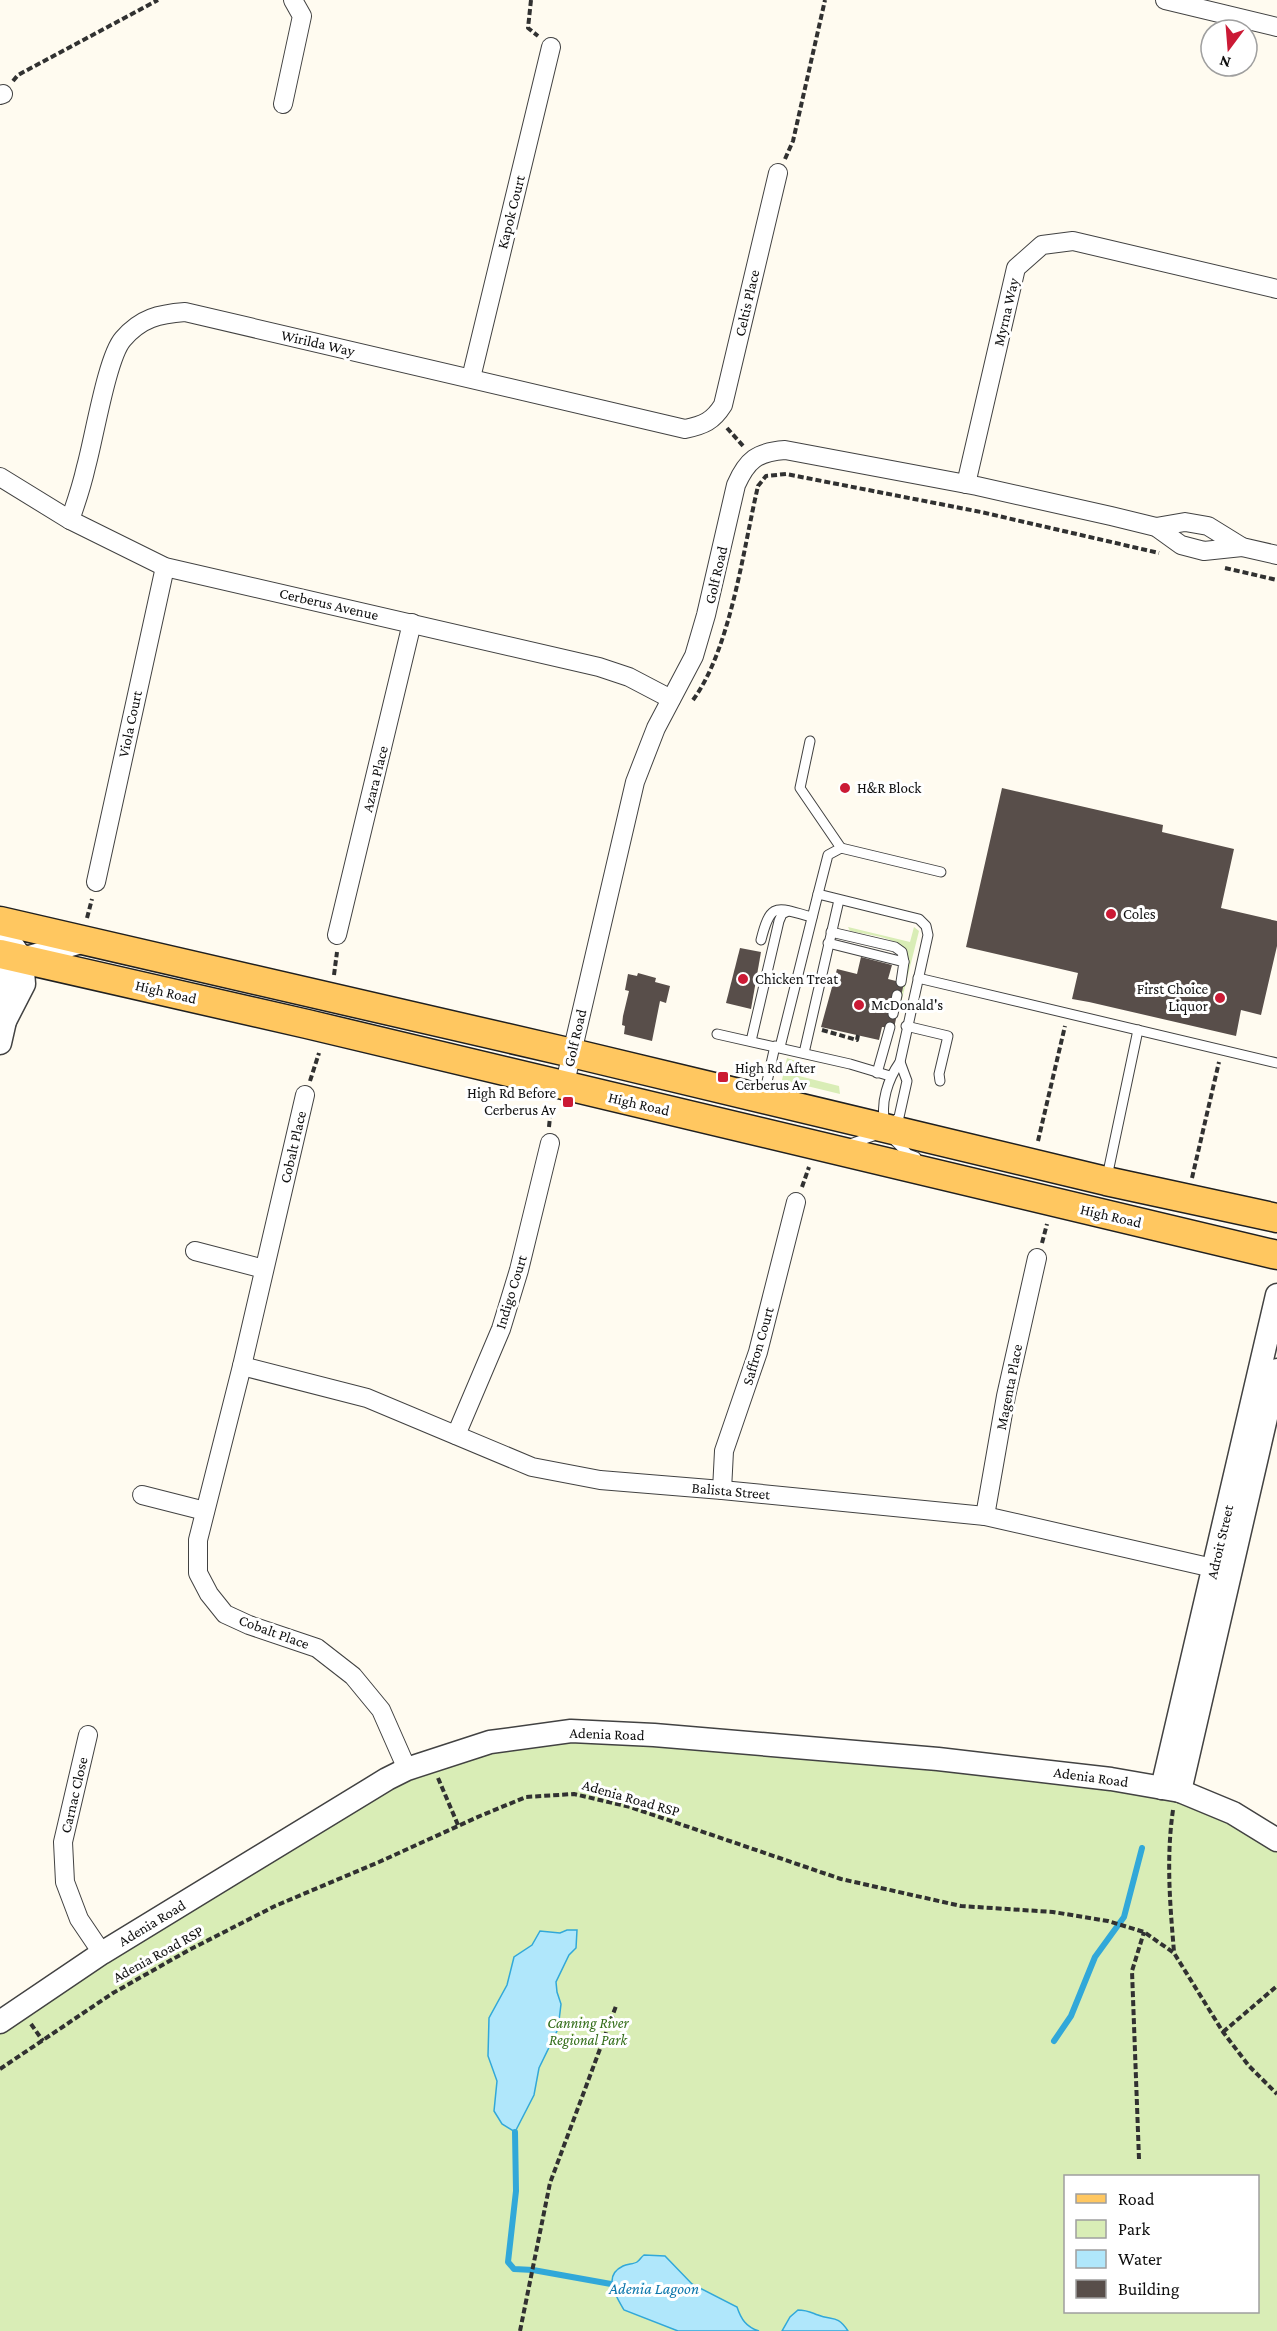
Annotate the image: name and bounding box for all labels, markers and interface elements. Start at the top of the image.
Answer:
north arrow [1199,18,1259,78]
text: N [1217,52,1233,72]
street label: Kapok Court [494,173,529,251]
street label: Celtis Place [732,268,763,338]
street label: Myrna Way [990,276,1023,348]
street label: Wirilda Way [279,327,357,360]
street label: Golf Road [702,545,730,605]
street label: Cerberus Avenue [278,585,380,623]
street label: Viola Court [115,688,145,759]
street label: Azara Place [359,744,391,814]
place label: H&R Block [857,780,922,796]
marker: H&R Block [838,781,852,795]
place label: Coles [1123,906,1156,922]
marker: Coles [1104,907,1118,921]
place label: Chicken Treat [755,971,839,987]
marker: Chicken Treat [736,972,750,986]
street label: High Road [134,977,198,1008]
place label: First Choice Liquor [1137,981,1209,1015]
marker: First Choice Liquor [1213,991,1227,1005]
place label: McDonald's [871,997,943,1013]
marker: McDonald's [852,998,866,1012]
street label: Golf Road [561,1008,589,1068]
place label: High Rd After Cerberus Av [735,1060,816,1093]
marker: High Rd After Cerberus Av [716,1070,730,1084]
place label: High Rd Before Cerberus Av [467,1085,556,1118]
street label: High Road [607,1089,671,1120]
marker: High Rd Before Cerberus Av [561,1095,575,1109]
street label: Cobalt Place [277,1109,309,1185]
street label: High Road [1079,1201,1143,1232]
street label: Indigo Court [492,1252,531,1331]
street label: Saffron Court [739,1304,777,1387]
street label: Magenta Place [993,1342,1026,1431]
street label: Balista Street [691,1480,772,1502]
street label: Adroit Street [1204,1502,1237,1581]
street label: Cobalt Place [237,1612,312,1652]
street label: Adenia Road [569,1725,645,1743]
street label: Carnac Close [57,1755,91,1835]
street label: Adenia Road [1053,1764,1129,1790]
street label: Adenia Road RSP [580,1776,682,1820]
street label: Adenia Road [116,1897,188,1949]
street label: Adenia Road RSP [110,1923,206,1985]
park label: Canning River Regional Park [547,2015,630,2049]
legend [1064,2175,1259,2313]
text: Road [1118,2189,1155,2209]
text: Park [1118,2219,1150,2239]
text: Water [1118,2249,1163,2269]
text: Building [1118,2279,1180,2299]
water label: Adenia Lagoon [608,2280,699,2298]

